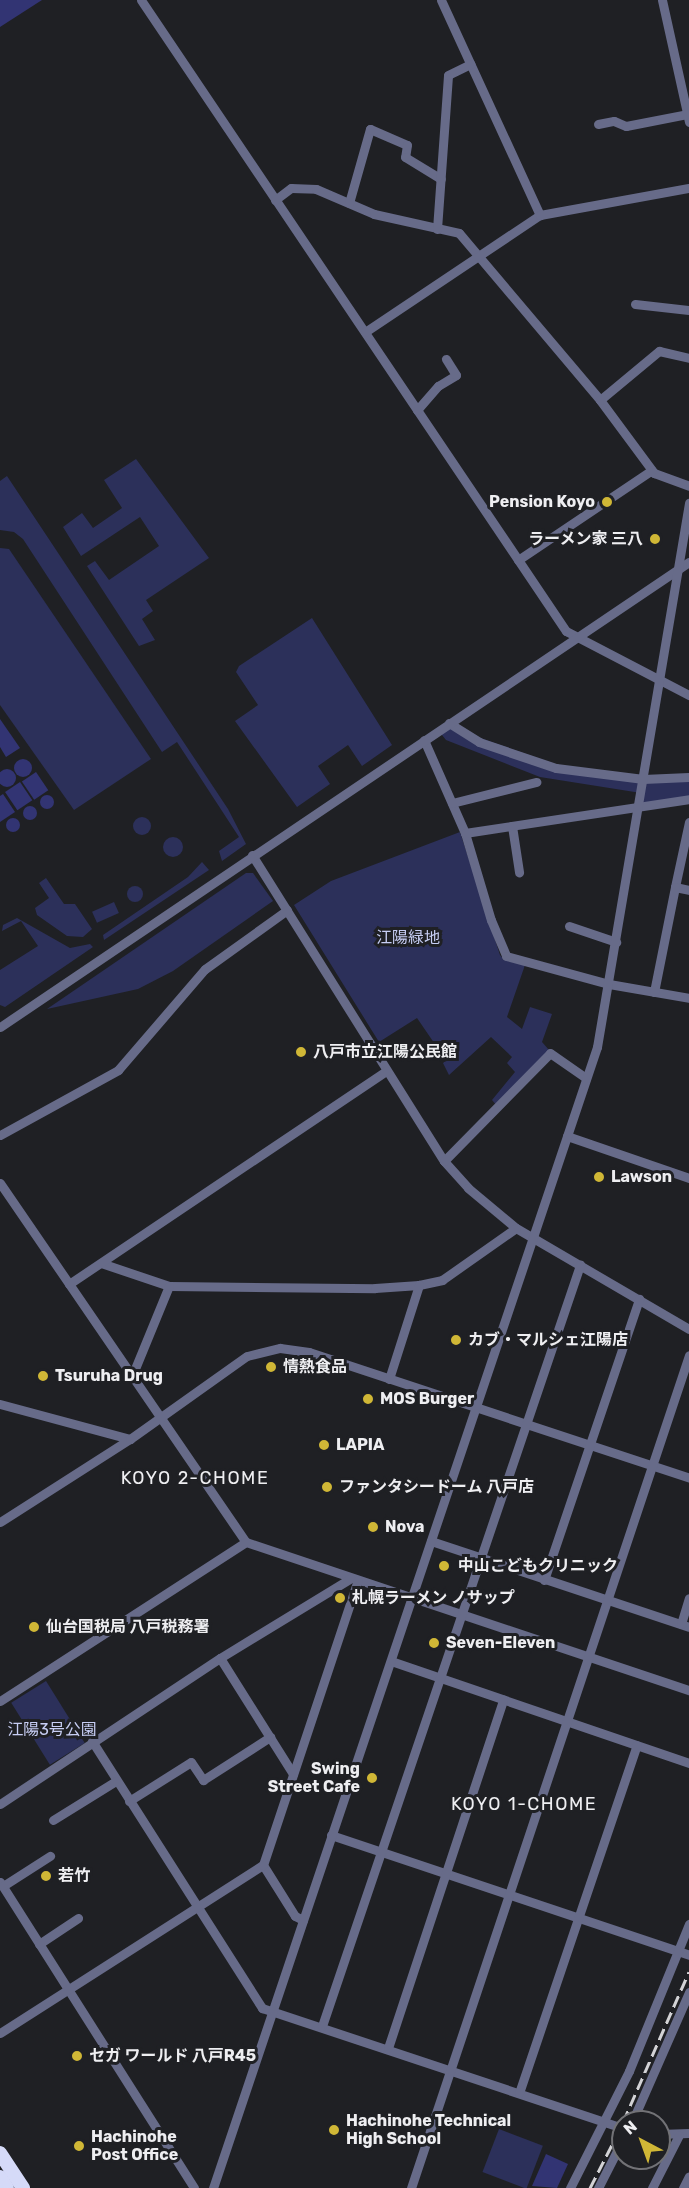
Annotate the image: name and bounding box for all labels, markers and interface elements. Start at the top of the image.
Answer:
place label: Pension Koyo [489,492,595,512]
marker: Pension Koyo [600,495,614,509]
place label: ラーメン家 三八 [528,529,643,549]
marker: ラーメン家 三八 [648,532,662,546]
park label: 江陽緑地 [376,928,440,948]
place label: 八戸市立江陽公民館 [313,1042,457,1062]
marker: 八戸市立江陽公民館 [294,1045,308,1059]
place label: Lawson [611,1167,672,1187]
marker: Lawson [592,1170,606,1184]
place label: カブ・マルシェ江陽店 [468,1330,628,1350]
marker: カブ・マルシェ江陽店 [449,1333,463,1347]
place label: 情熱食品 [283,1357,347,1377]
marker: 情熱食品 [264,1360,278,1374]
place label: Tsuruha Drug [55,1366,163,1386]
marker: Tsuruha Drug [36,1369,50,1383]
place label: MOS Burger [380,1389,474,1409]
marker: MOS Burger [361,1392,375,1406]
place label: LAPIA [336,1435,384,1455]
marker: LAPIA [317,1438,331,1452]
district label: KOYO 2-CHOME [121,1467,269,1489]
place label: ファンタシードーム 八戸店 [339,1477,534,1497]
marker: ファンタシードーム 八戸店 [320,1480,334,1494]
place label: Nova [385,1517,425,1537]
marker: Nova [366,1520,380,1534]
place label: 中山こどもクリニック [458,1556,618,1576]
marker: 中山こどもクリニック [435,1557,453,1575]
place label: 札幌ラーメン ノサップ [352,1588,515,1608]
marker: 札幌ラーメン ノサップ [333,1591,347,1605]
place label: 仙台国税局 八戸税務署 [46,1617,209,1637]
marker: 仙台国税局 八戸税務署 [27,1620,41,1634]
place label: Seven-Eleven [446,1633,555,1653]
marker: Seven-Eleven [427,1636,441,1650]
park label: 江陽3号公園 [7,1720,97,1740]
place label: Swing Street Cafe [268,1759,360,1797]
marker: Swing Street Cafe [365,1771,379,1785]
district label: KOYO 1-CHOME [451,1793,597,1815]
place label: 若竹 [58,1866,90,1886]
marker: 若竹 [39,1869,53,1883]
place label: セガ ワールド 八戸R45 [89,2046,256,2066]
marker: セガ ワールド 八戸R45 [70,2049,84,2063]
north arrow [611,2110,671,2170]
place label: Hachinohe Technical High School [346,2111,511,2149]
text: N [620,2117,641,2138]
marker: Hachinohe Technical High School [327,2123,341,2137]
place label: Hachinohe Post Office [91,2127,178,2165]
marker: Hachinohe Post Office [72,2139,86,2153]

